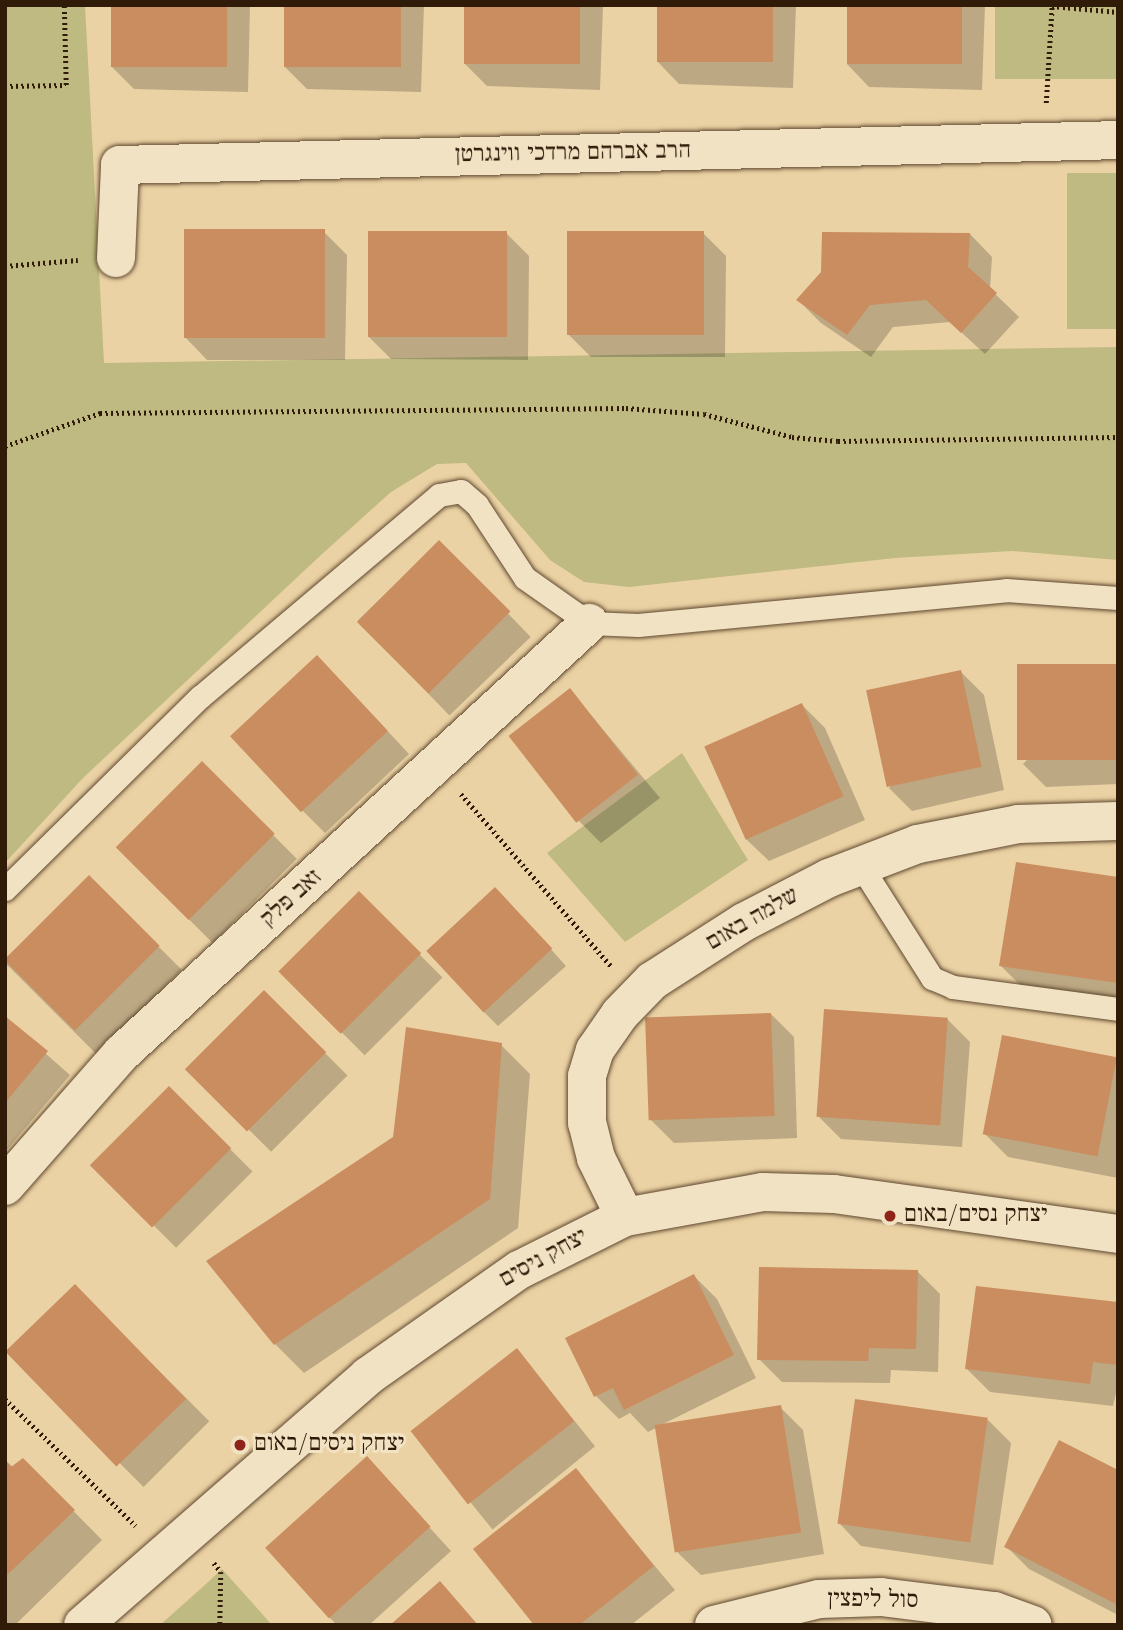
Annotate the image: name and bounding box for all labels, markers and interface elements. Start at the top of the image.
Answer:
street label: הרב אברהם מרדכי ווינגרטן [455,138,691,170]
street label: זאב פלק [255,864,329,934]
street label: שלמה באום [702,882,804,958]
place label: יצחק נסים/באום [904,1202,1047,1230]
marker: יצחק נסים/באום [882,1208,898,1224]
street label: יצחק ניסים [495,1223,593,1295]
place label: יצחק ניסים/באום [254,1431,404,1459]
marker: יצחק ניסים/באום [232,1437,248,1453]
street label: סול ליפצין [827,1586,919,1616]

